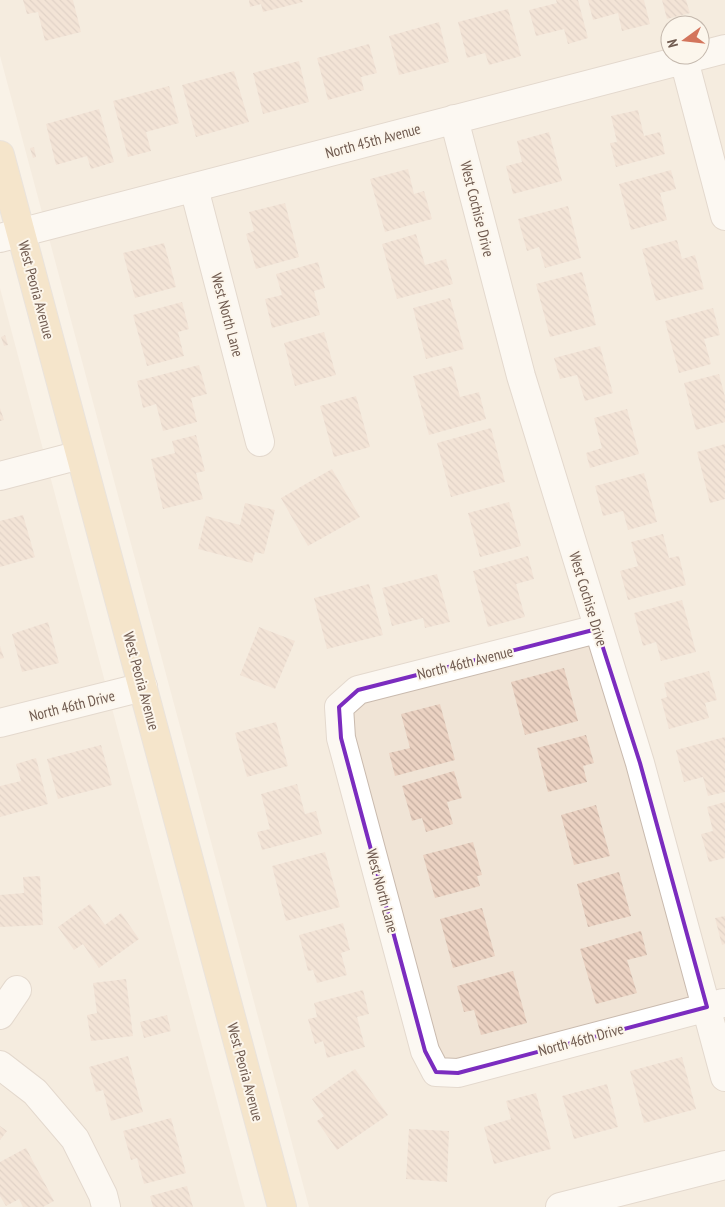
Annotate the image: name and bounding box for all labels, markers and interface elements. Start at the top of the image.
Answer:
north arrow [660,15,710,65]
text: N [663,37,682,49]
street label: North 45th Avenue [323,119,423,162]
street label: West Cochise Drive [456,159,499,259]
street label: West Peoria Avenue [14,239,59,341]
street label: West North Lane [207,271,248,359]
street label: West Cochise Drive [565,549,612,648]
street label: West Peoria Avenue [119,630,164,732]
street label: North 46th Avenue [415,641,515,684]
street label: North 46th Drive [27,686,117,725]
street label: West North Lane [362,847,403,935]
street label: North 46th Drive [536,1019,626,1060]
street label: West Peoria Avenue [223,1021,268,1123]

